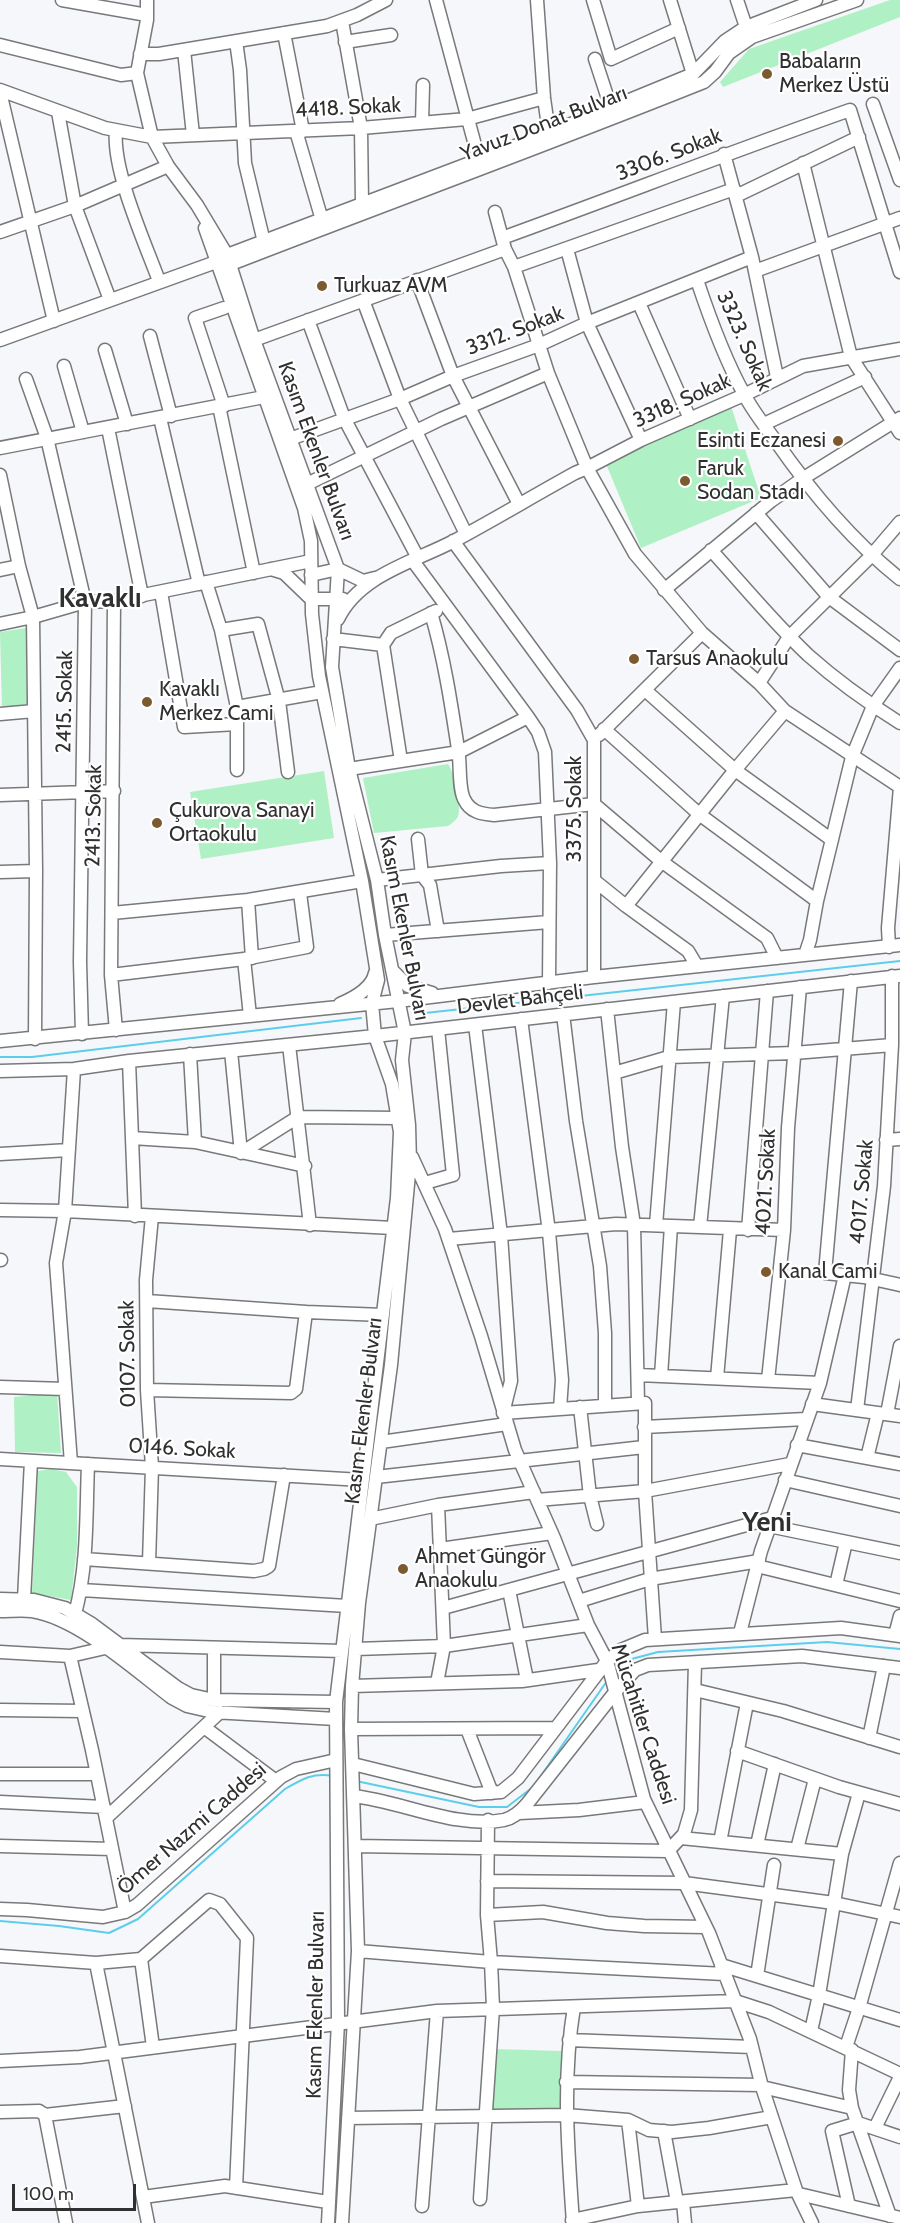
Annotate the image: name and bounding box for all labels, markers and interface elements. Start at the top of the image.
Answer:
place label: Babaların Merkez Üstü [779,49,889,99]
marker: Babaların Merkez Üstü [760,67,774,81]
street label: Yavuz Donat Bulvarı [457,81,631,167]
street label: 4418. Sokak [295,93,401,123]
street label: 3306. Sokak [613,123,725,187]
place label: Turkuaz AVM [334,273,447,299]
marker: Turkuaz AVM [315,279,329,293]
street label: 3323. Sokak [711,287,777,395]
street label: 3312. Sokak [463,301,567,361]
street label: Kasım Ekenler Bulvarı [272,358,360,544]
street label: 3318. Sokak [629,368,735,434]
place label: Esinti Eczanesi [697,428,826,454]
marker: Esinti Eczanesi [831,434,845,448]
place label: Faruk Sodan Stadı [697,456,804,506]
marker: Faruk Sodan Stadı [678,474,692,488]
district label: Kavaklı [58,583,142,615]
place label: Tarsus Anaokulu [646,646,788,672]
street label: 2415. Sokak [52,650,78,754]
marker: Tarsus Anaokulu [627,652,641,666]
place label: Kavaklı Merkez Cami [159,677,273,727]
marker: Kavaklı Merkez Cami [140,695,154,709]
street label: 3375. Sokak [562,756,588,862]
street label: 2413. Sokak [81,764,107,868]
place label: Çukurova Sanayi Ortaokulu [169,798,315,848]
marker: Çukurova Sanayi Ortaokulu [150,816,164,830]
street label: Kasım Ekenler Bulvarı [374,833,434,1023]
street label: Devlet Bahçeli [455,980,585,1020]
street label: 4021. Sokak [751,1128,781,1236]
street label: 4017. Sokak [845,1139,879,1245]
place label: Kanal Cami [778,1259,877,1285]
marker: Kanal Cami [759,1265,773,1279]
street label: 0107. Sokak [114,1300,142,1408]
street label: Kasım Ekenler Bulvarı [340,1316,388,1506]
street label: 0146. Sokak [128,1434,236,1464]
district label: Yeni [742,1507,792,1539]
place label: Ahmet Güngör Anaokulu [415,1544,546,1594]
marker: Ahmet Güngör Anaokulu [396,1562,410,1576]
street label: Mücahitler Caddesi [605,1640,681,1808]
street label: Ömer Nazmi Caddesi [112,1758,272,1900]
street label: Kasım Ekenler Bulvarı [302,1911,330,2099]
scale bar [15,2172,140,2210]
text: 100 m [23,2183,74,2205]

